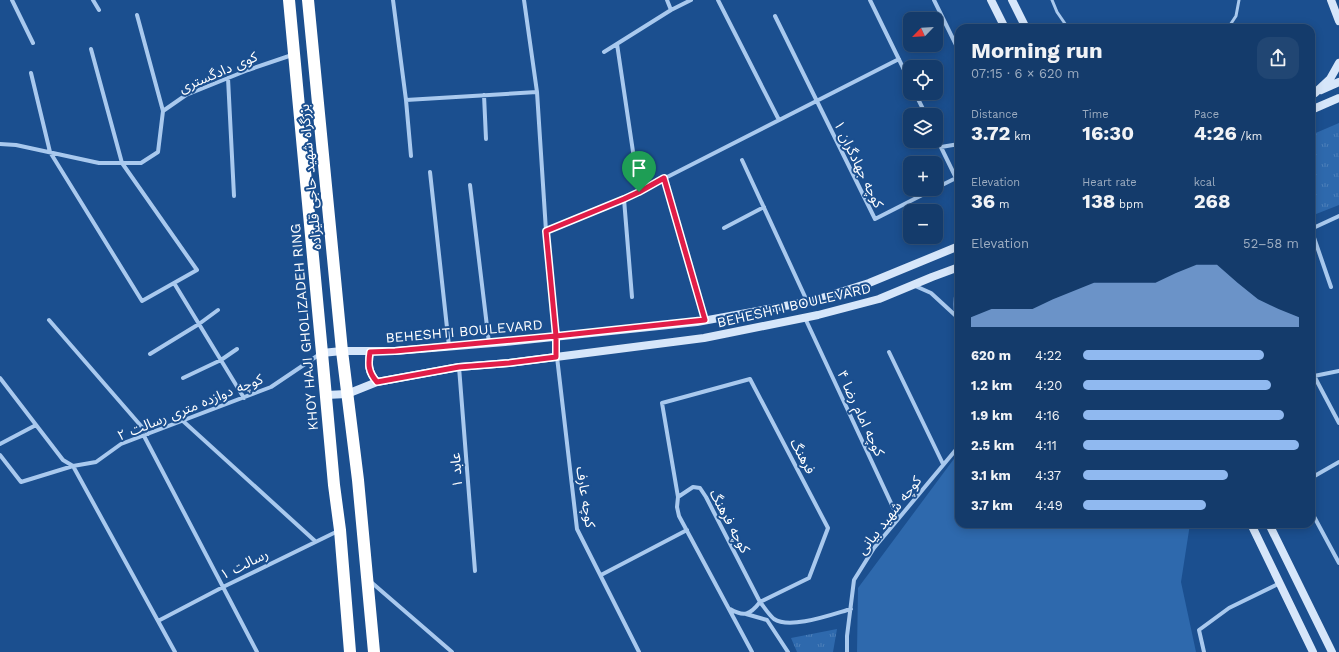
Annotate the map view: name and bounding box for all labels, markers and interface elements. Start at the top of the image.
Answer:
north arrow [903,12,943,52]
map controls [903,12,943,244]
button: share [1257,37,1299,79]
text: Morning run [971,38,1103,63]
street label: کوی دادگستری [176,48,260,97]
button: locate [903,60,943,100]
text: 07:15 · 6 × 620 m [971,66,1079,81]
street label: بزرگراه شهید حاجی قلیزاده [296,103,325,251]
button: layers [903,108,943,148]
text: Distance [971,108,1018,121]
text: Time [1082,108,1109,121]
text: Pace [1194,108,1219,121]
street label: کوچه جهادگران ۱ [829,118,887,211]
text: 3.72 [971,121,1010,145]
text: 16:30 [1082,121,1134,145]
text: 4:26 [1194,121,1237,145]
text: km [1010,130,1031,143]
text: /km [1237,130,1262,143]
pin [622,151,656,192]
button: + [903,156,943,196]
icon: arrive [628,157,650,179]
text: Elevation [971,176,1020,189]
text: Heart rate [1082,176,1137,189]
text: kcal [1194,176,1215,189]
text: 36 [971,189,995,213]
text: 138 [1082,189,1115,213]
text: 268 [1194,189,1230,213]
text: m [995,198,1009,211]
text: bpm [1115,198,1143,211]
button: − [903,204,943,244]
street label: KHOY HAJI GHOLIZADEH RING [287,223,321,431]
text: Elevation [971,236,1029,251]
text: 52–58 m [1243,236,1299,251]
street label: BEHESHTI BOULEVARD [715,279,873,331]
street label: BEHESHTI BOULEVARD [385,316,543,346]
text: 620 m [971,348,1011,363]
text: 4:22 [1035,348,1062,363]
street label: کوچه امام رضا ۴ [831,368,888,460]
street label: کوچه دوازده متری رسالت ۲ [115,370,266,445]
text: 1.2 km [971,378,1012,393]
text: 4:20 [1035,378,1062,393]
text: 1.9 km [971,408,1012,423]
text: 4:16 [1035,408,1060,423]
street label: فرهنگ [786,436,819,477]
text: 2.5 km [971,438,1014,453]
text: 4:11 [1035,438,1057,453]
street label: عابد ۱ [447,452,465,488]
street label: کوچه عارف [571,465,599,529]
text: 3.1 km [971,468,1011,483]
text: 4:37 [1035,468,1061,483]
street label: کوچه شهید بیانی [853,473,926,559]
street label: کوچه فرهنگ [705,486,754,557]
text: 3.7 km [971,498,1013,513]
text: 4:49 [1035,498,1063,513]
street label: رسالت ۱ [217,546,271,583]

